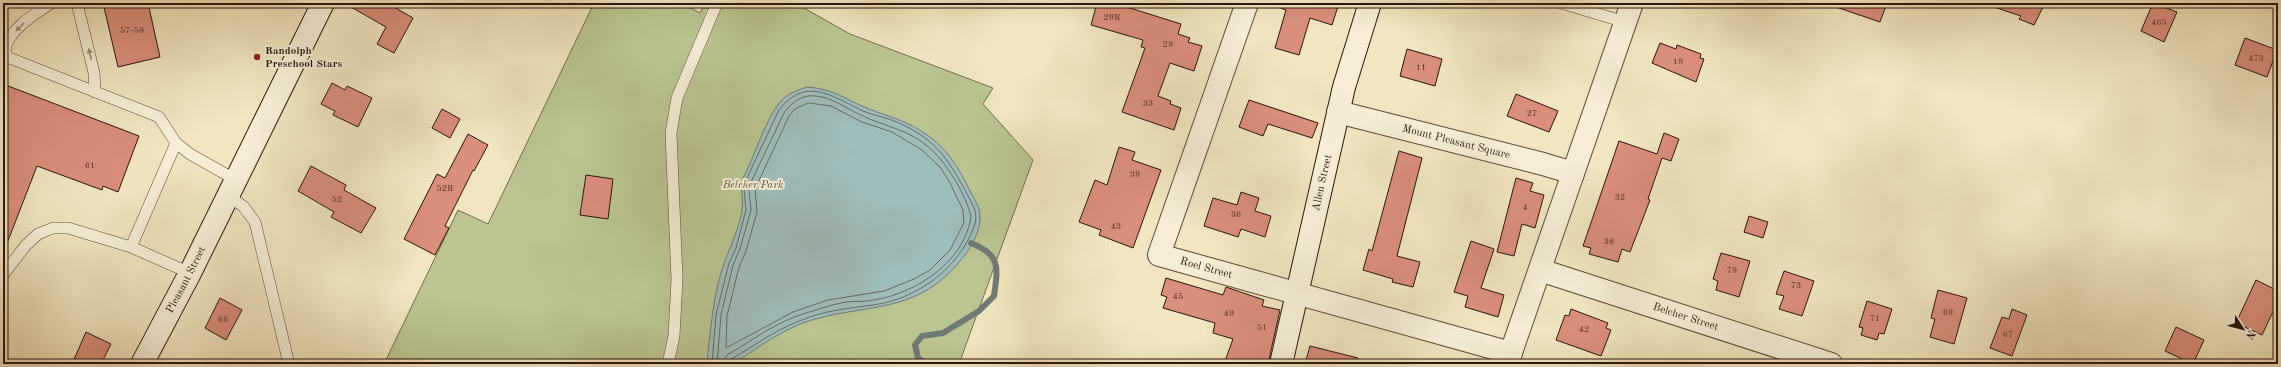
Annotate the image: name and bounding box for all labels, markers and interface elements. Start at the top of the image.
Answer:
house number: 29R [1104,13,1121,22]
house number: 465 [2151,18,2167,27]
one-way arrow [16,22,25,32]
house number: 57-59 [120,26,144,35]
house number: 29 [1163,40,1173,49]
place label: Randolph Preschool Stars [265,46,342,70]
one-way arrow [86,48,92,60]
marker: Randolph Preschool Stars [252,52,262,62]
house number: 473 [2248,54,2264,63]
house number: 18 [1673,57,1683,66]
house number: 11 [1416,63,1426,72]
house number: 33 [1143,99,1153,108]
house number: 27 [1527,109,1537,118]
street label: Mount Pleasant Square [1401,123,1511,161]
street label: Allen Street [1310,153,1334,212]
house number: 61 [85,161,95,170]
house number: 39 [1130,170,1140,179]
park label: Belcher Park [722,180,784,191]
house number: 52R [437,184,454,193]
house number: 32 [1615,193,1625,202]
house number: 52 [332,195,342,204]
house number: 4 [1522,203,1528,212]
house number: 36 [1231,210,1241,219]
house number: 43 [1111,222,1121,231]
house number: 36 [1604,237,1614,246]
street label: Pleasant Street [164,245,208,315]
street label: Roel Street [1179,256,1234,281]
house number: 79 [1727,266,1737,275]
house number: 73 [1791,281,1801,290]
house number: 45 [1173,292,1183,301]
street label: Belcher Street [1651,301,1720,333]
house number: 69 [1943,308,1953,317]
house number: 49 [1224,309,1234,318]
north arrow [2223,309,2263,349]
house number: 71 [1870,314,1880,323]
house number: 66 [218,315,228,324]
house number: 51 [1257,323,1267,332]
house number: 42 [1579,325,1589,334]
text: N [2243,327,2257,341]
house number: 67 [2003,330,2013,339]

